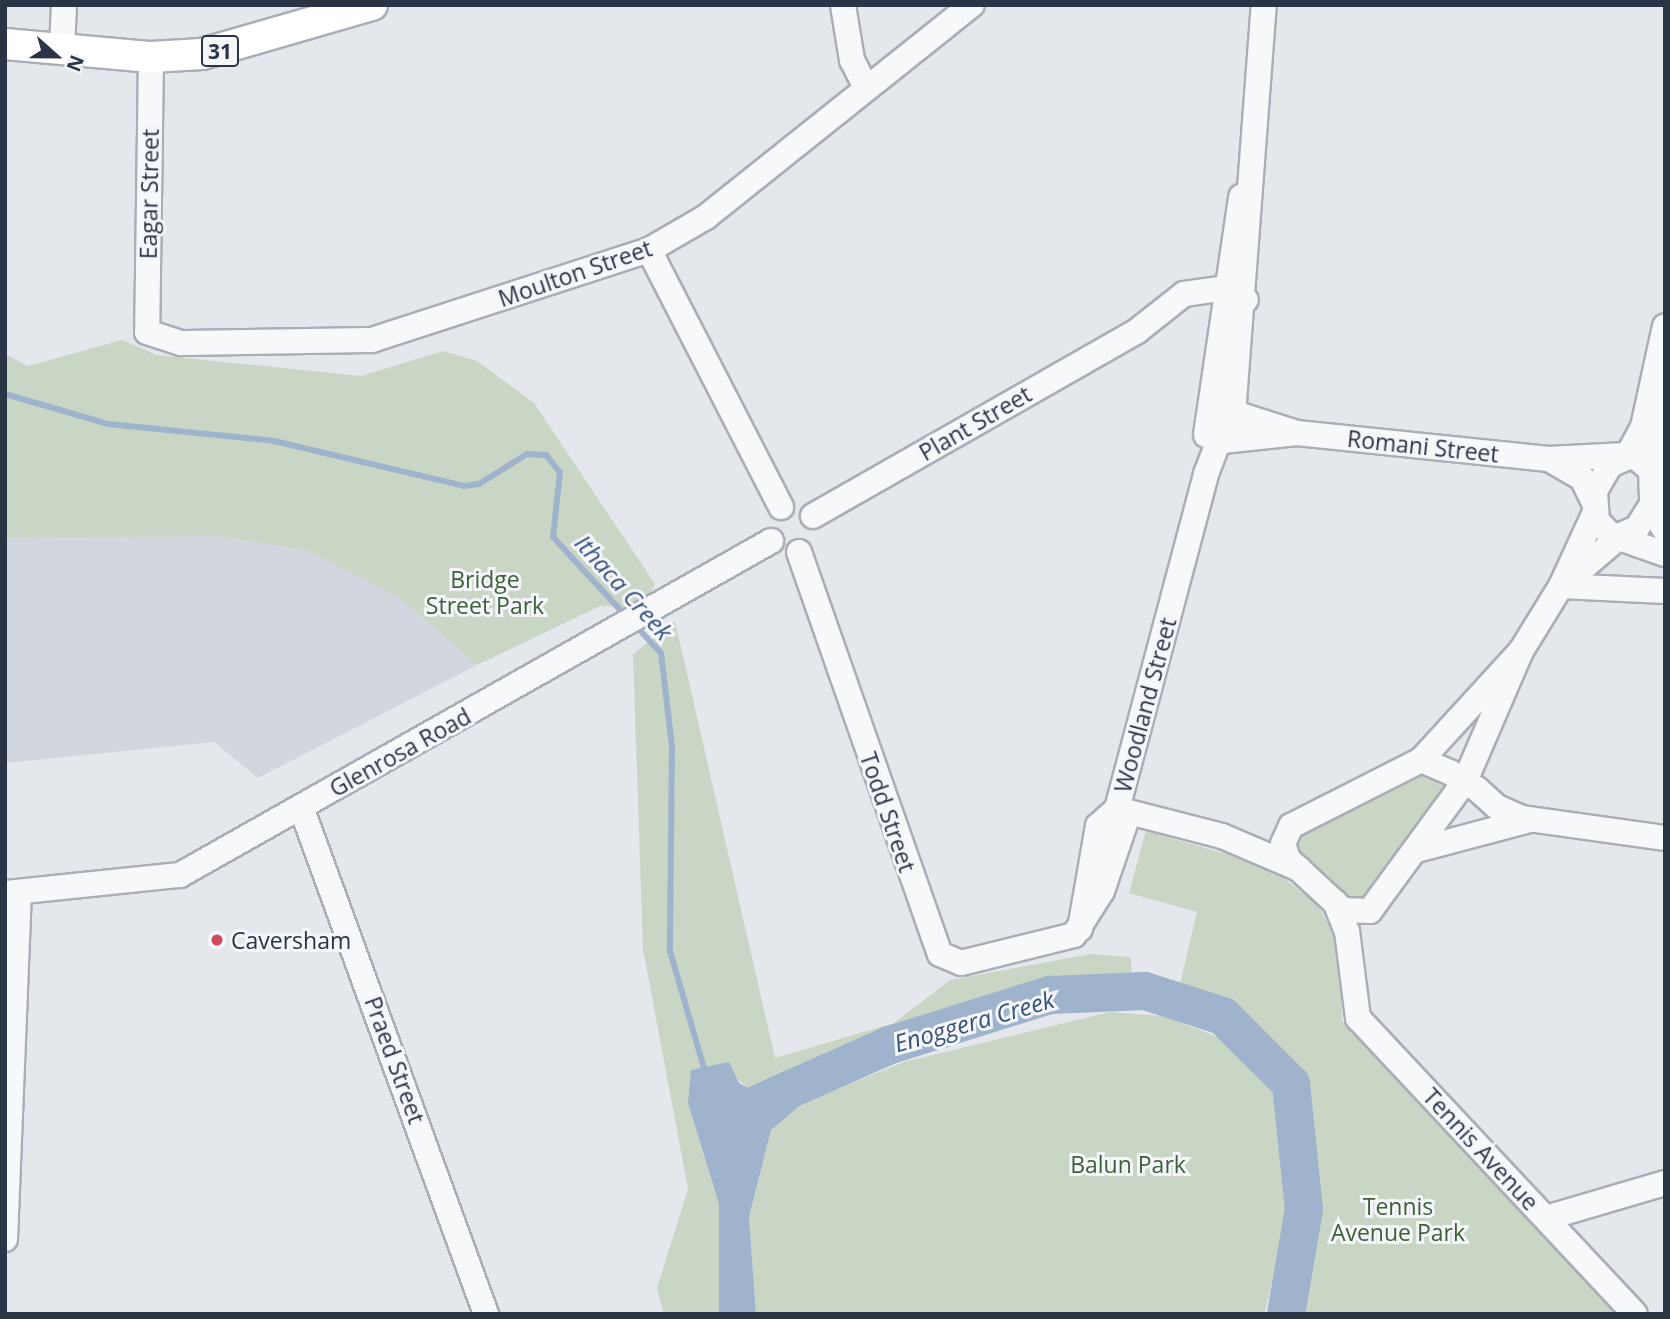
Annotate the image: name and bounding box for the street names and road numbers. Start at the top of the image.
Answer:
road number: 31 [201,34,239,68]
street label: Eagar Street [134,129,164,259]
street label: Moulton Street [494,234,656,312]
street label: Plant Street [914,380,1036,466]
street label: Romani Street [1346,424,1500,468]
street label: Woodland Street [1108,615,1182,795]
street label: Glenrosa Road [324,702,476,802]
street label: Todd Street [855,748,921,876]
street label: Praed Street [359,993,431,1127]
street label: Tennis Avenue [1418,1082,1544,1216]

